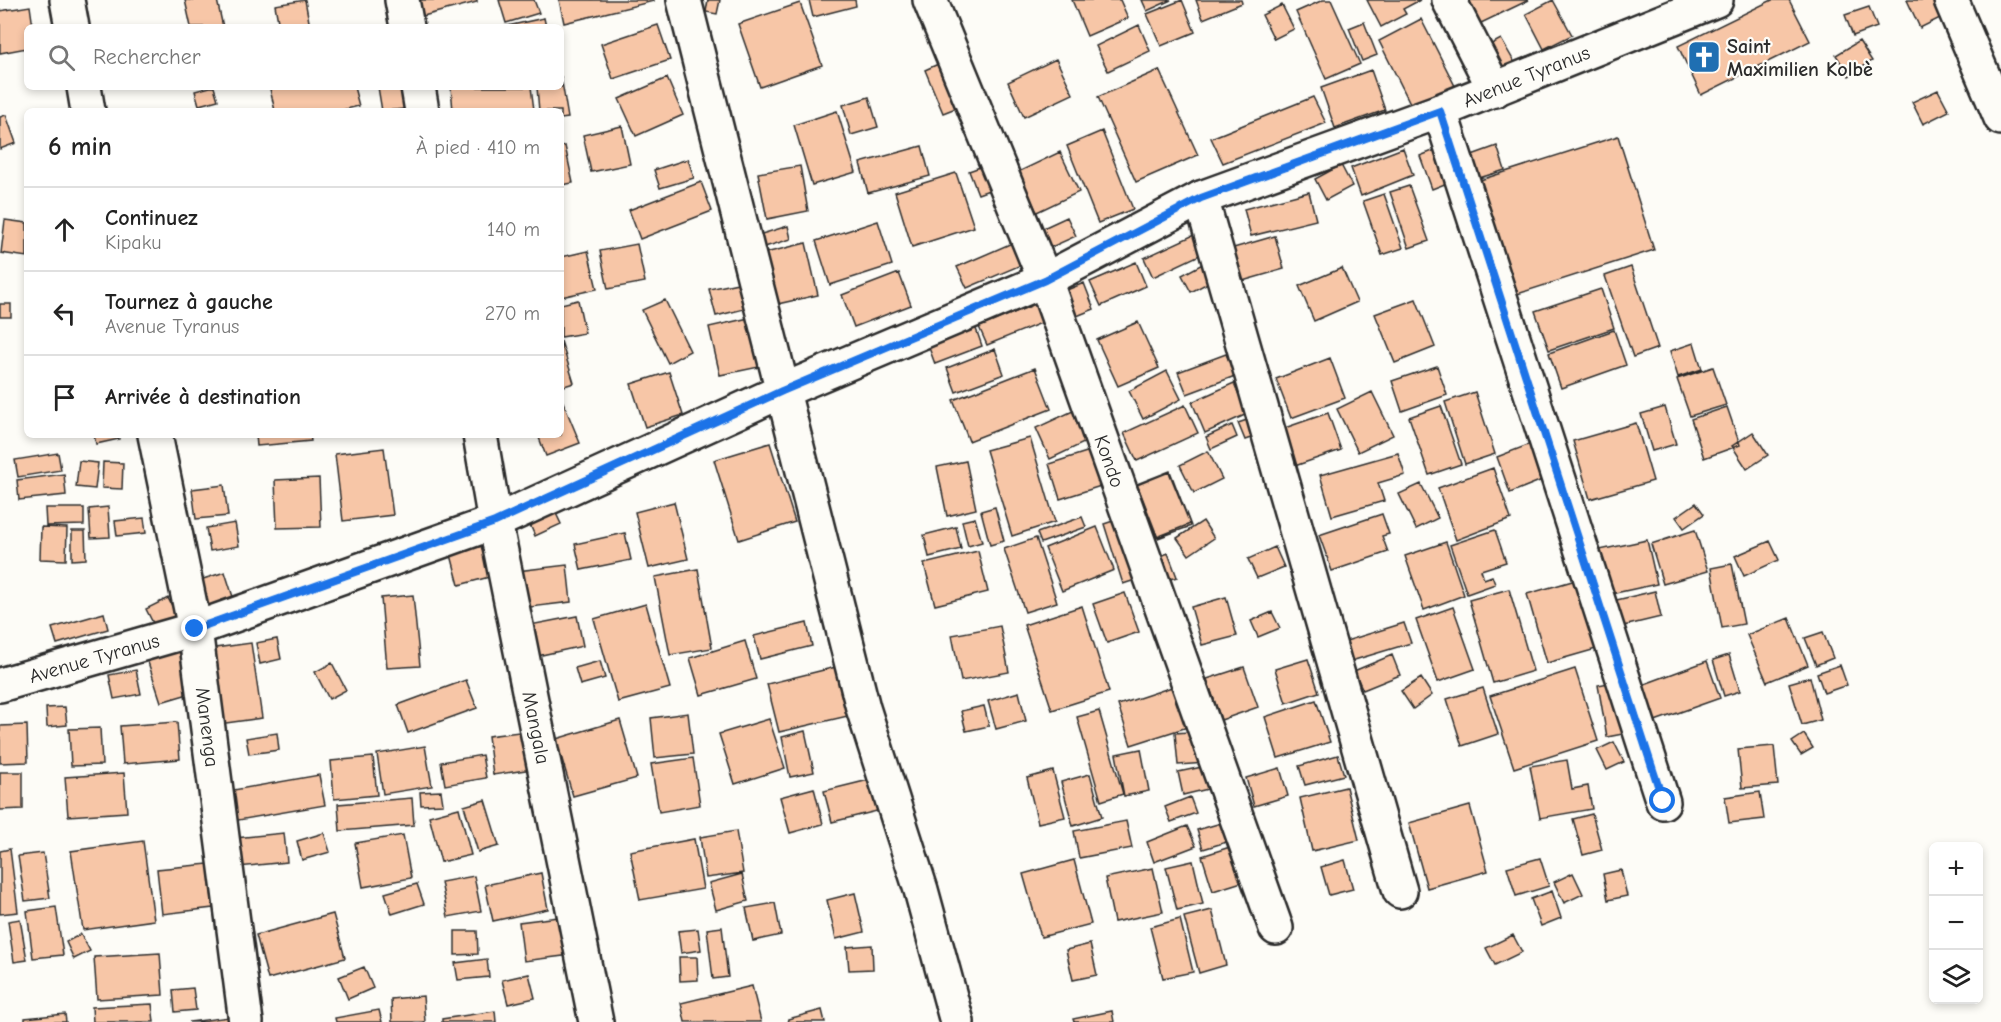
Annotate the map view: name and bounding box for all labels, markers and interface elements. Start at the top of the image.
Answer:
search box [24,24,564,90]
place label: Saint Maximilien Kolbè [1727,35,1873,81]
church icon: Saint Maximilien Kolbè [1686,39,1722,75]
icon: search [45,41,78,74]
street label: Avenue Tyranus [1460,41,1593,113]
text: Rechercher [93,44,201,70]
text: 6 min [48,132,112,162]
text: À pied · 410 m [416,136,540,159]
text: Continuez [105,205,198,231]
icon: ahead [48,213,81,246]
text: 140 m [487,218,540,241]
text: Kipaku [105,231,162,254]
text: Tournez à gauche [105,289,273,315]
icon: left [48,297,81,330]
text: 270 m [485,302,540,325]
text: Avenue Tyranus [105,315,239,338]
icon: arrive [48,381,81,414]
text: Arrivée à destination [105,384,301,410]
street label: Kondo [1089,432,1129,491]
route end [181,615,207,641]
street label: Avenue Tyranus [26,629,162,688]
street label: Manenga [191,686,224,768]
street label: Mangala [517,689,555,766]
route start [1649,787,1675,813]
map controls [1929,842,1983,1004]
button: + [1929,842,1983,896]
button: − [1929,896,1983,950]
button: layers [1929,950,1983,1004]

